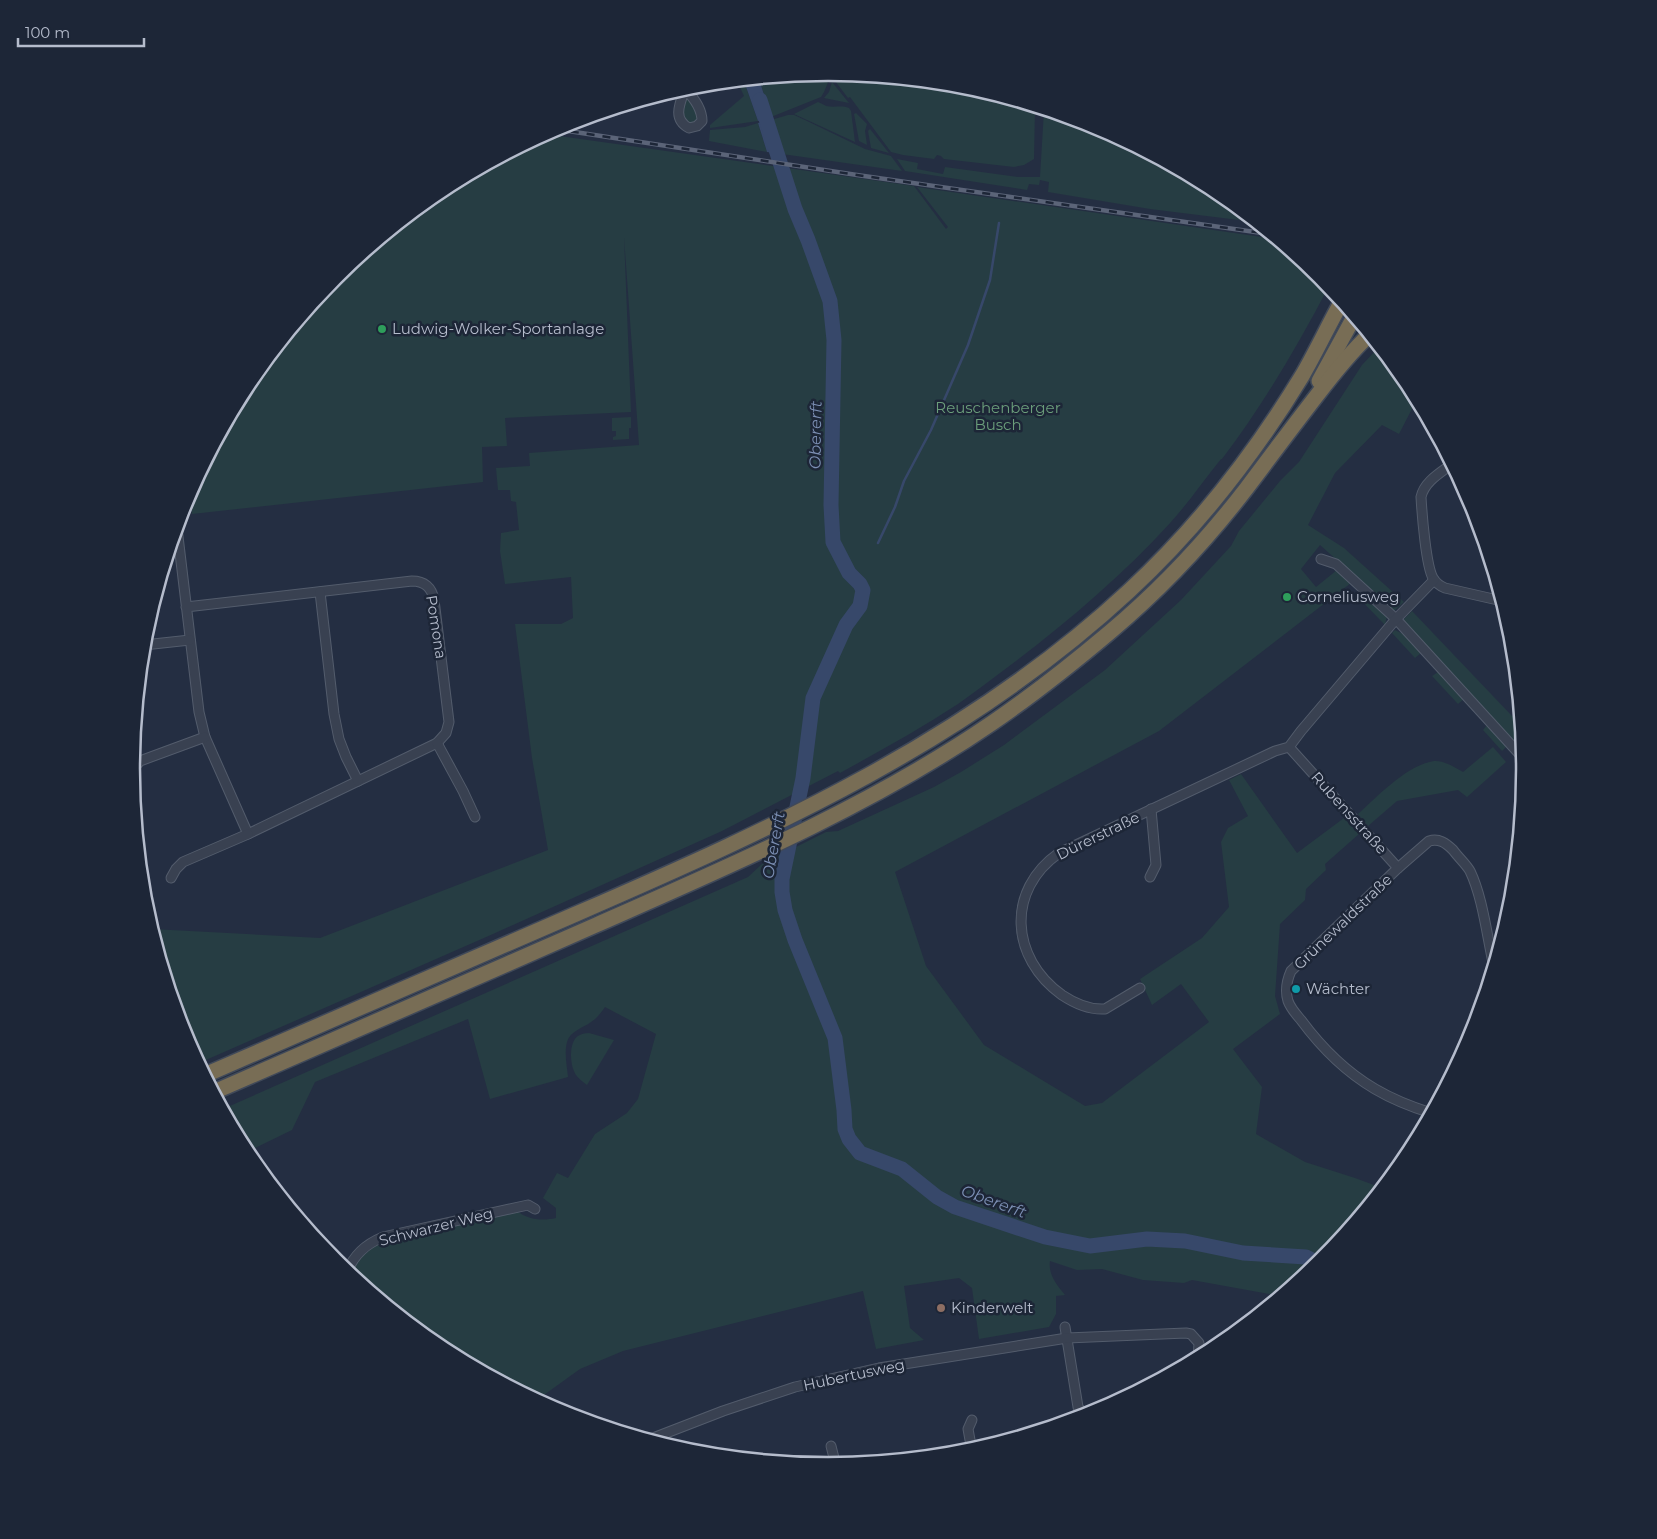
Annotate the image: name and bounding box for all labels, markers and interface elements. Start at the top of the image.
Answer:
scale bar [18,15,144,47]
text: 100 m [25,23,70,42]
place label: Ludwig-Wolker-Sportanlage [392,319,604,338]
marker: Ludwig-Wolker-Sportanlage [376,323,388,335]
park label: Reuschenberger Busch [935,398,1061,434]
water label: Obererft [805,400,826,469]
place label: Corneliusweg [1297,587,1399,606]
marker: Corneliusweg [1281,591,1293,603]
street label: Pomona [422,594,451,660]
street label: Rubensstraße [1307,768,1391,858]
street label: Dürerstraße [1053,807,1142,864]
water label: Obererft [758,809,789,880]
street label: Grünewaldstraße [1289,870,1396,973]
place label: Wächter [1306,979,1370,998]
marker: Wächter [1290,983,1302,995]
water label: Obererft [959,1181,1030,1222]
street label: Schwarzer Weg [377,1203,495,1250]
place label: Kinderwelt [951,1298,1033,1317]
marker: Kinderwelt [935,1302,947,1314]
street label: Hubertusweg [801,1354,906,1395]

